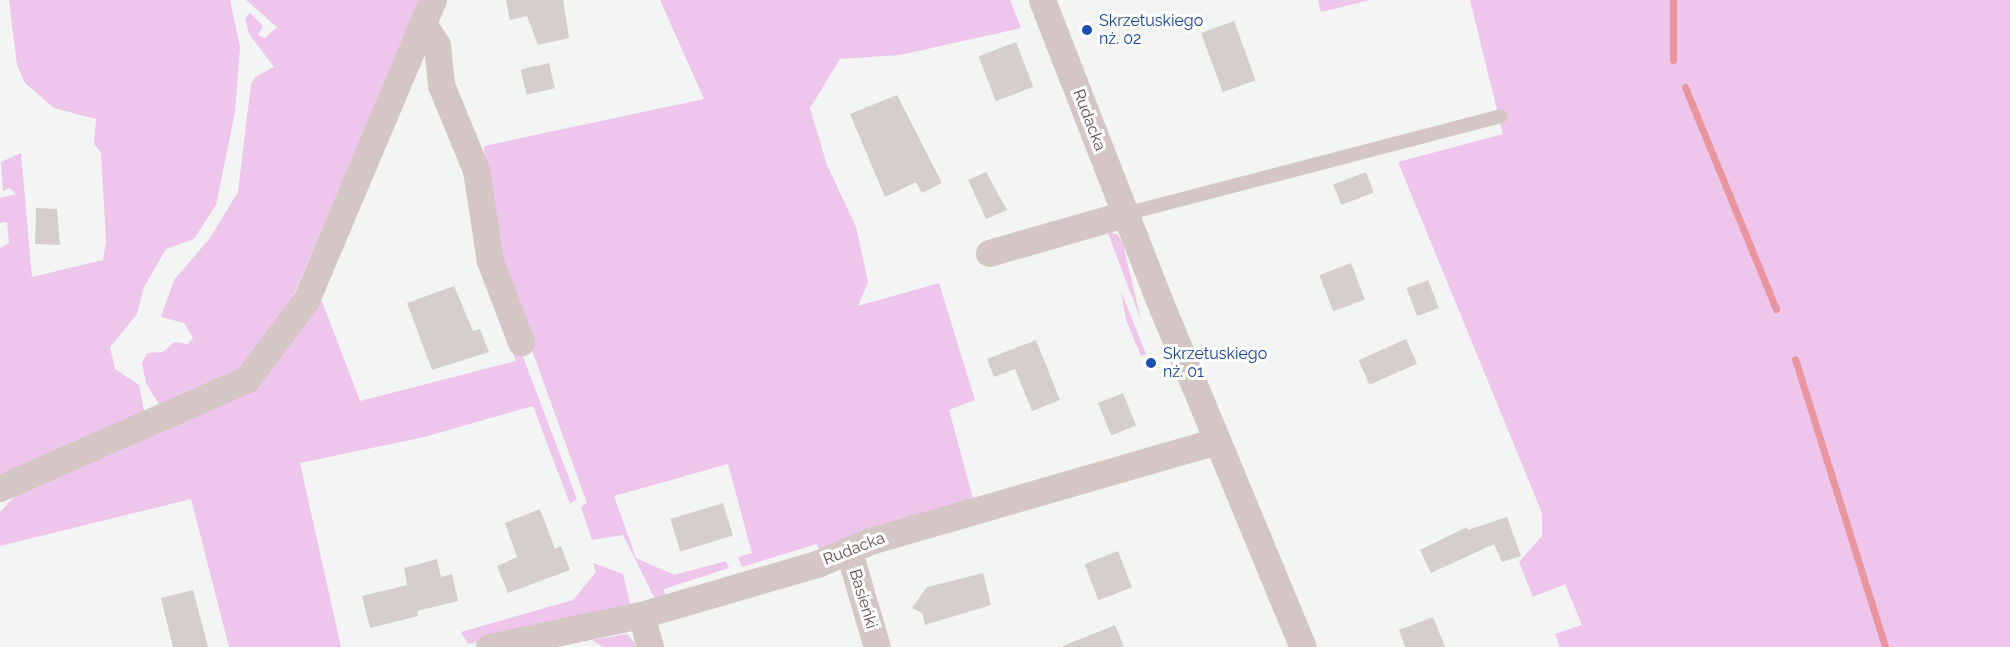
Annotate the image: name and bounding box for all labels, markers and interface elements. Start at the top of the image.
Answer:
place label: Skrzetuskiego nż. 02 [1099,11,1203,49]
marker: Skrzetuskiego nż. 02 [1080,23,1094,37]
street label: Rudacka [1068,86,1110,154]
place label: Skrzetuskiego nż. 01 [1163,344,1267,382]
marker: Skrzetuskiego nż. 01 [1144,356,1158,370]
street label: Rudacka [820,528,888,570]
street label: Basieńki [845,567,881,631]

